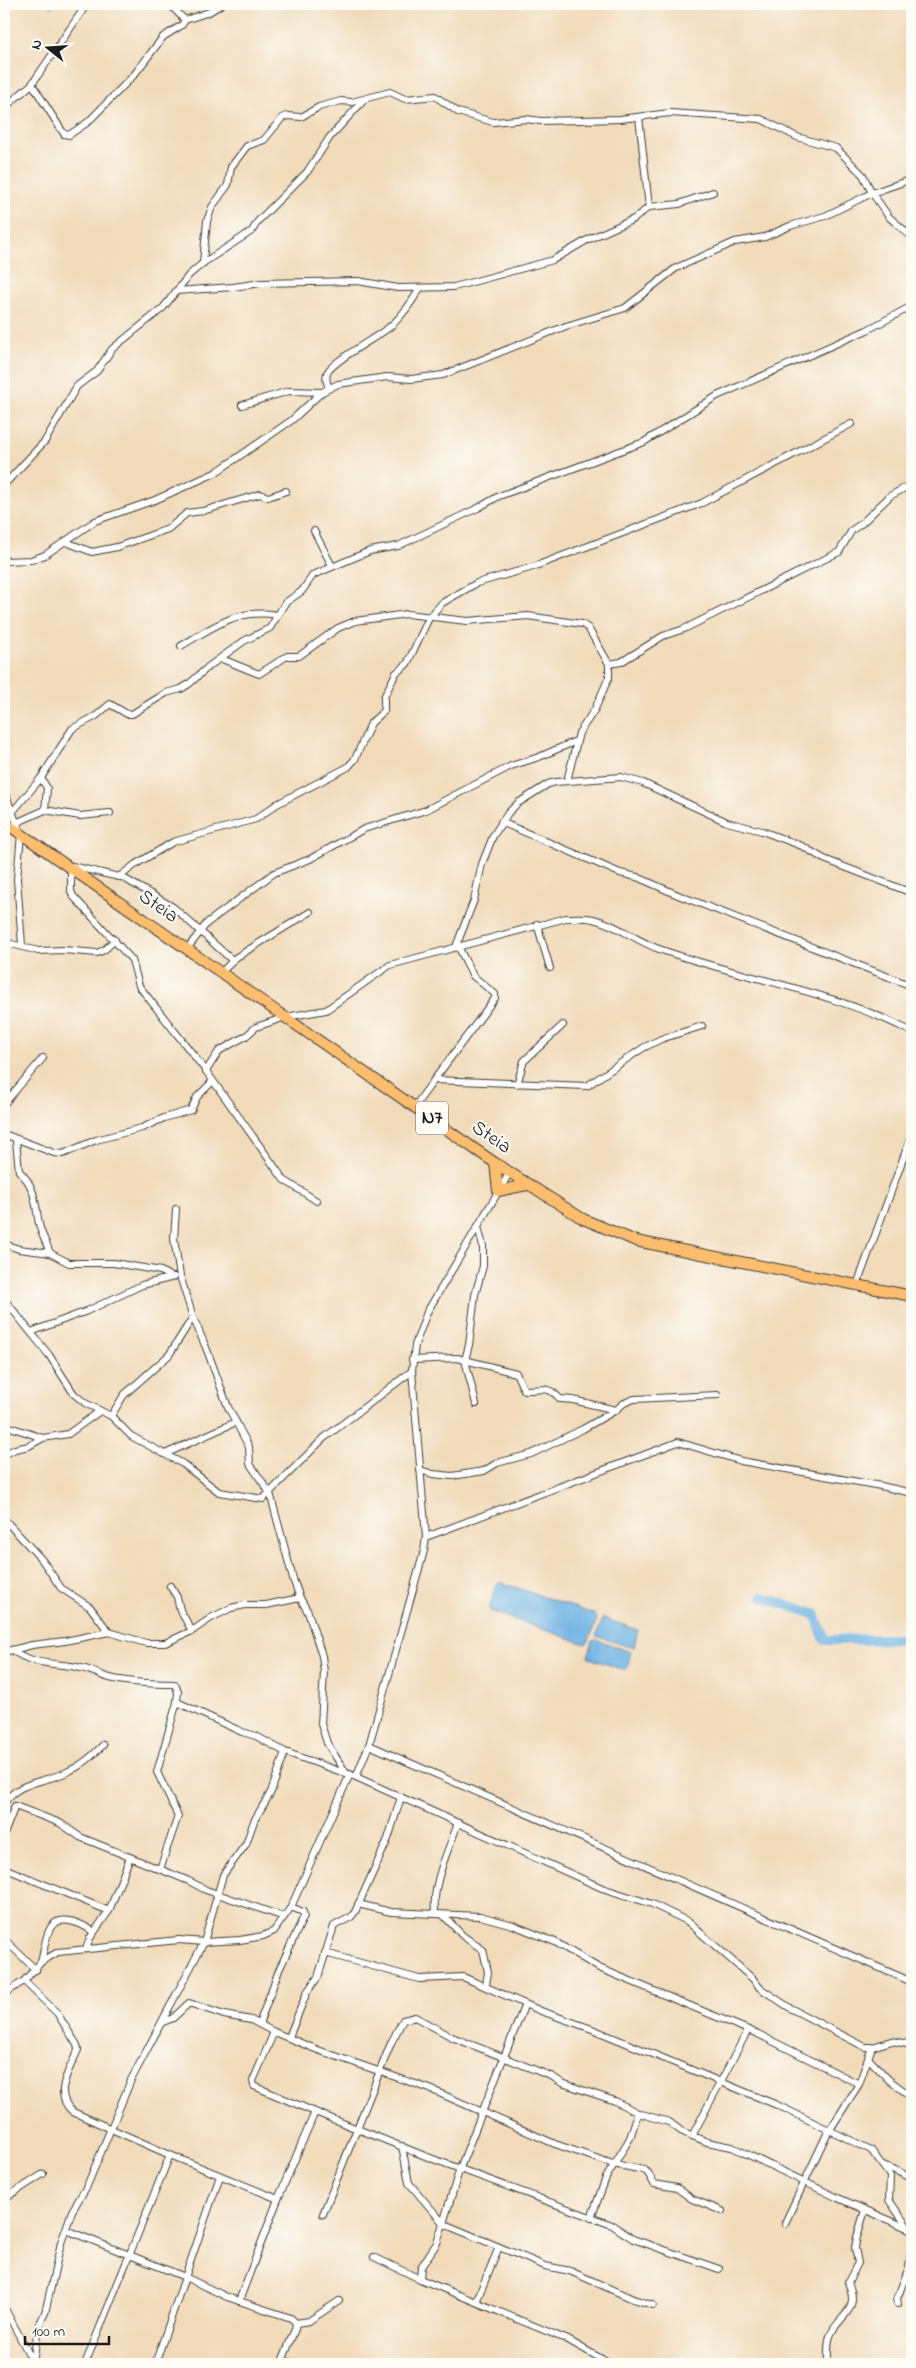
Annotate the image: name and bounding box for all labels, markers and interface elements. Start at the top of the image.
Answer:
north arrow [22,22,72,72]
text: N [26,37,48,52]
street label: Steia [132,883,184,931]
road number: N7 [416,1102,448,1134]
street label: Steia [465,1114,517,1162]
scale bar [25,2313,109,2345]
text: 100 m [32,2321,65,2343]

